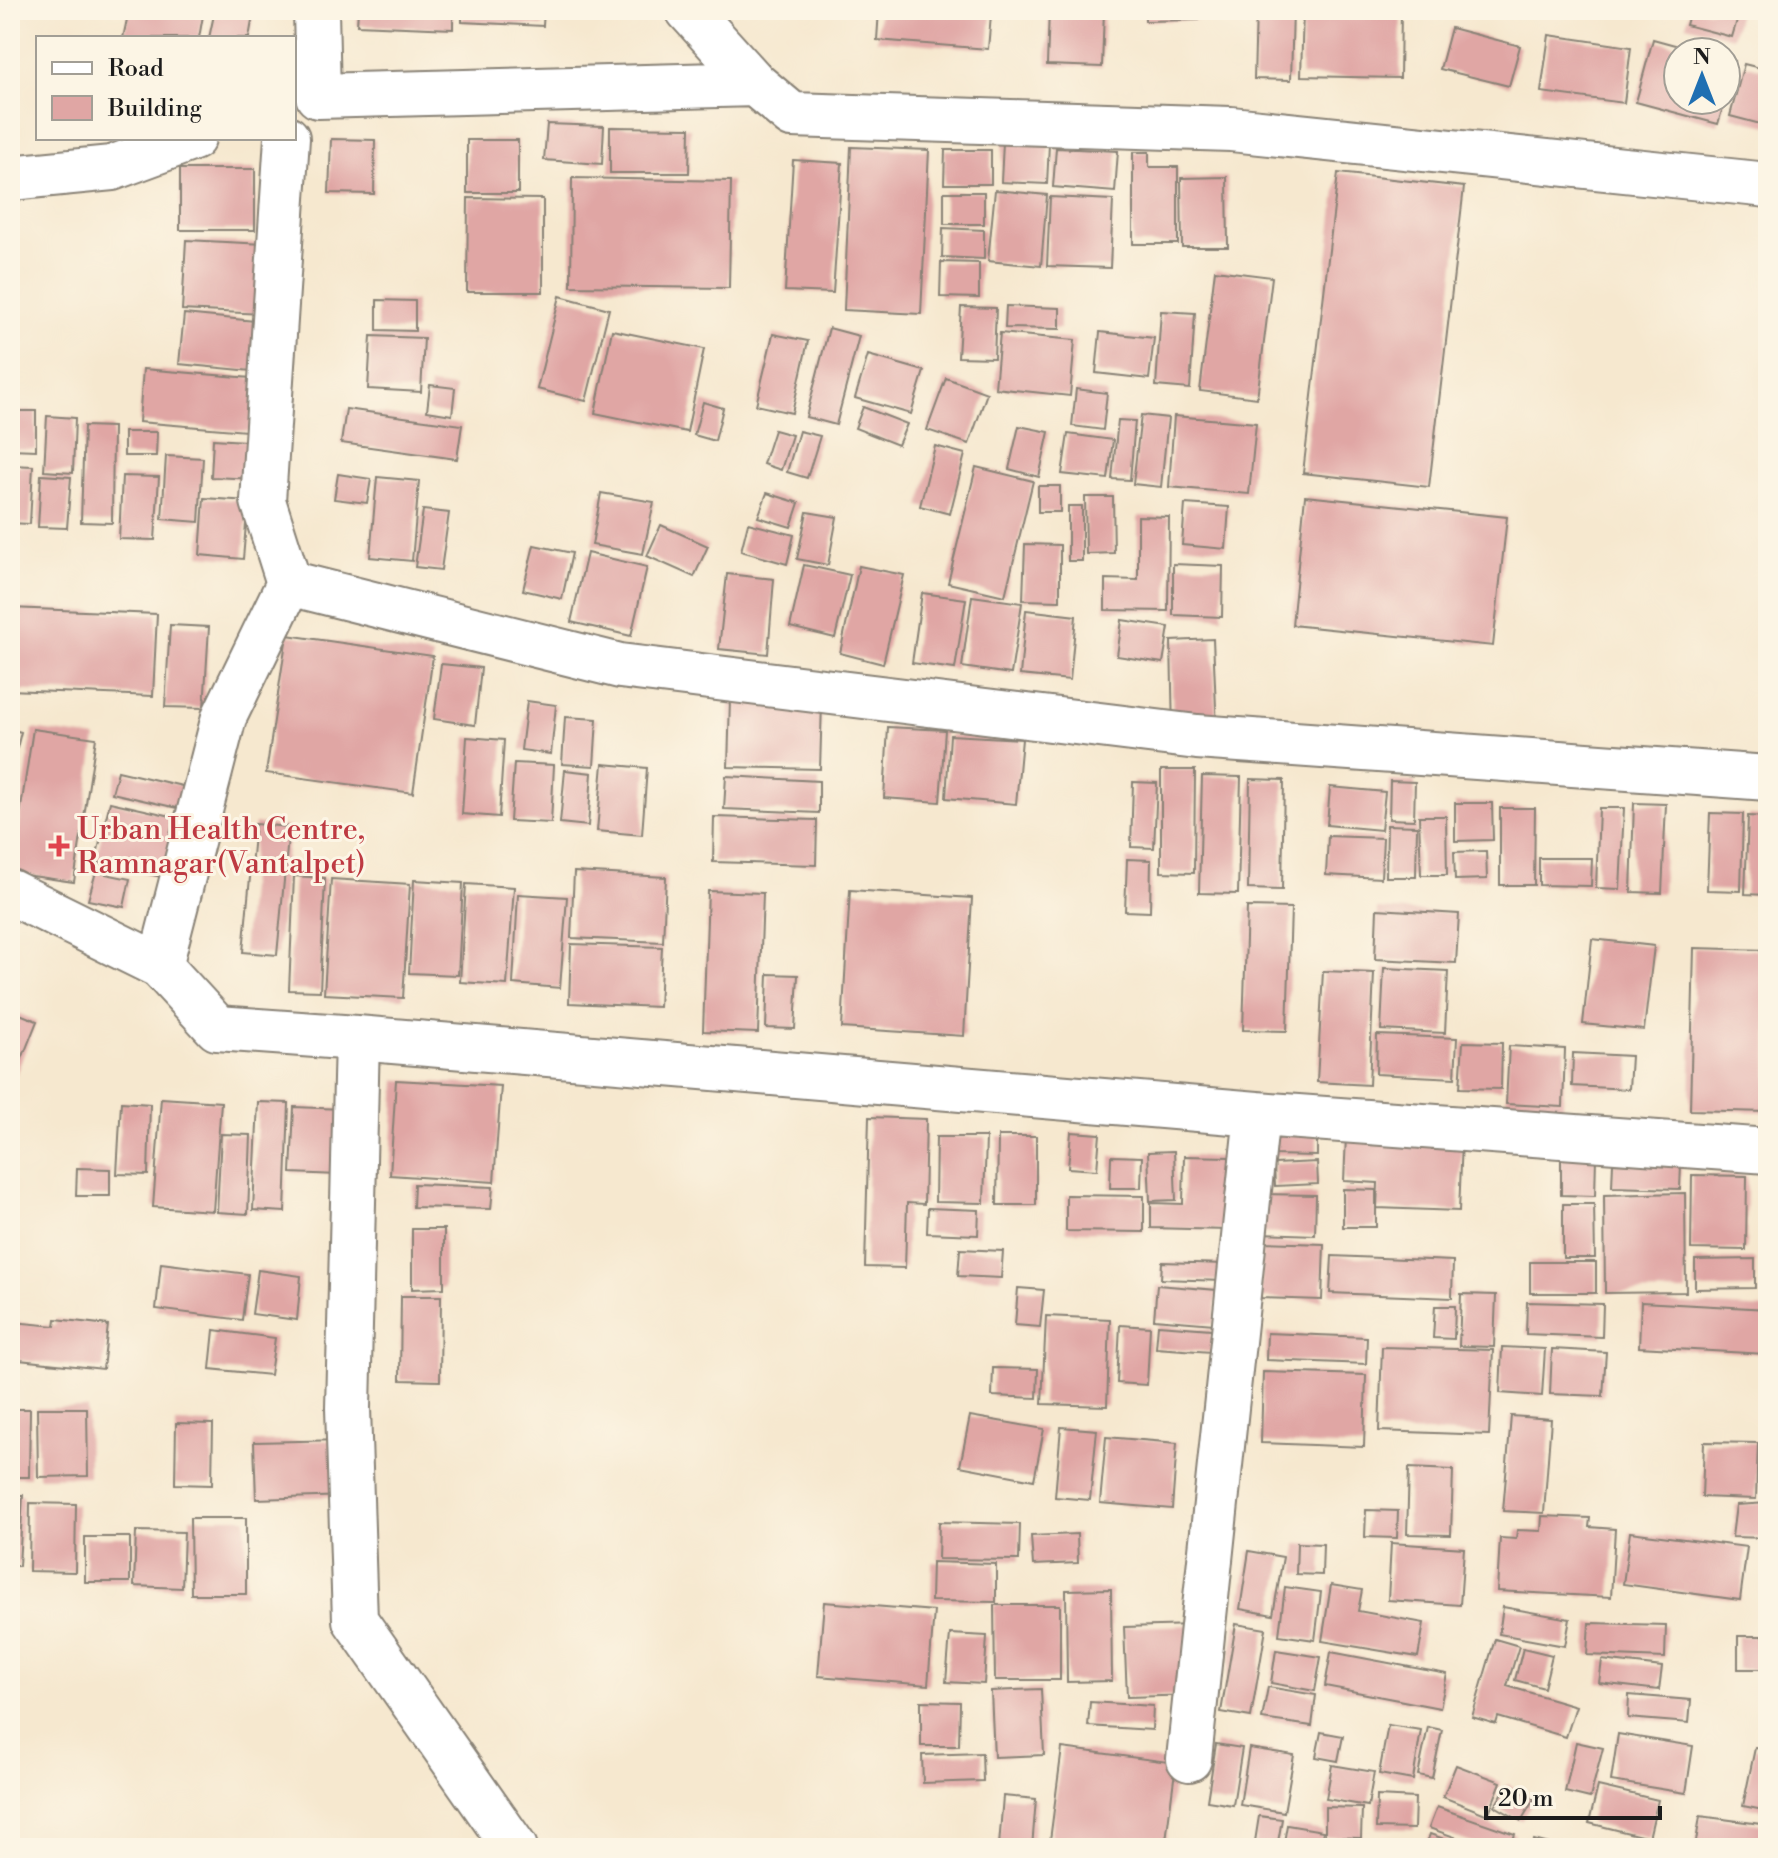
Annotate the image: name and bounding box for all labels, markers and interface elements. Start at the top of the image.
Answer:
legend [36,36,296,140]
north arrow [1662,36,1742,116]
text: N [1693,44,1711,71]
text: Road [108,54,164,84]
text: Building [107,94,202,124]
place label: Urban Health Centre, Ramnagar(Vantalpet) [77,811,365,883]
marker: Urban Health Centre, Ramnagar(Vantalpet) [48,835,70,857]
scale bar [1486,1770,1660,1820]
text: 20 m [1498,1784,1554,1814]

